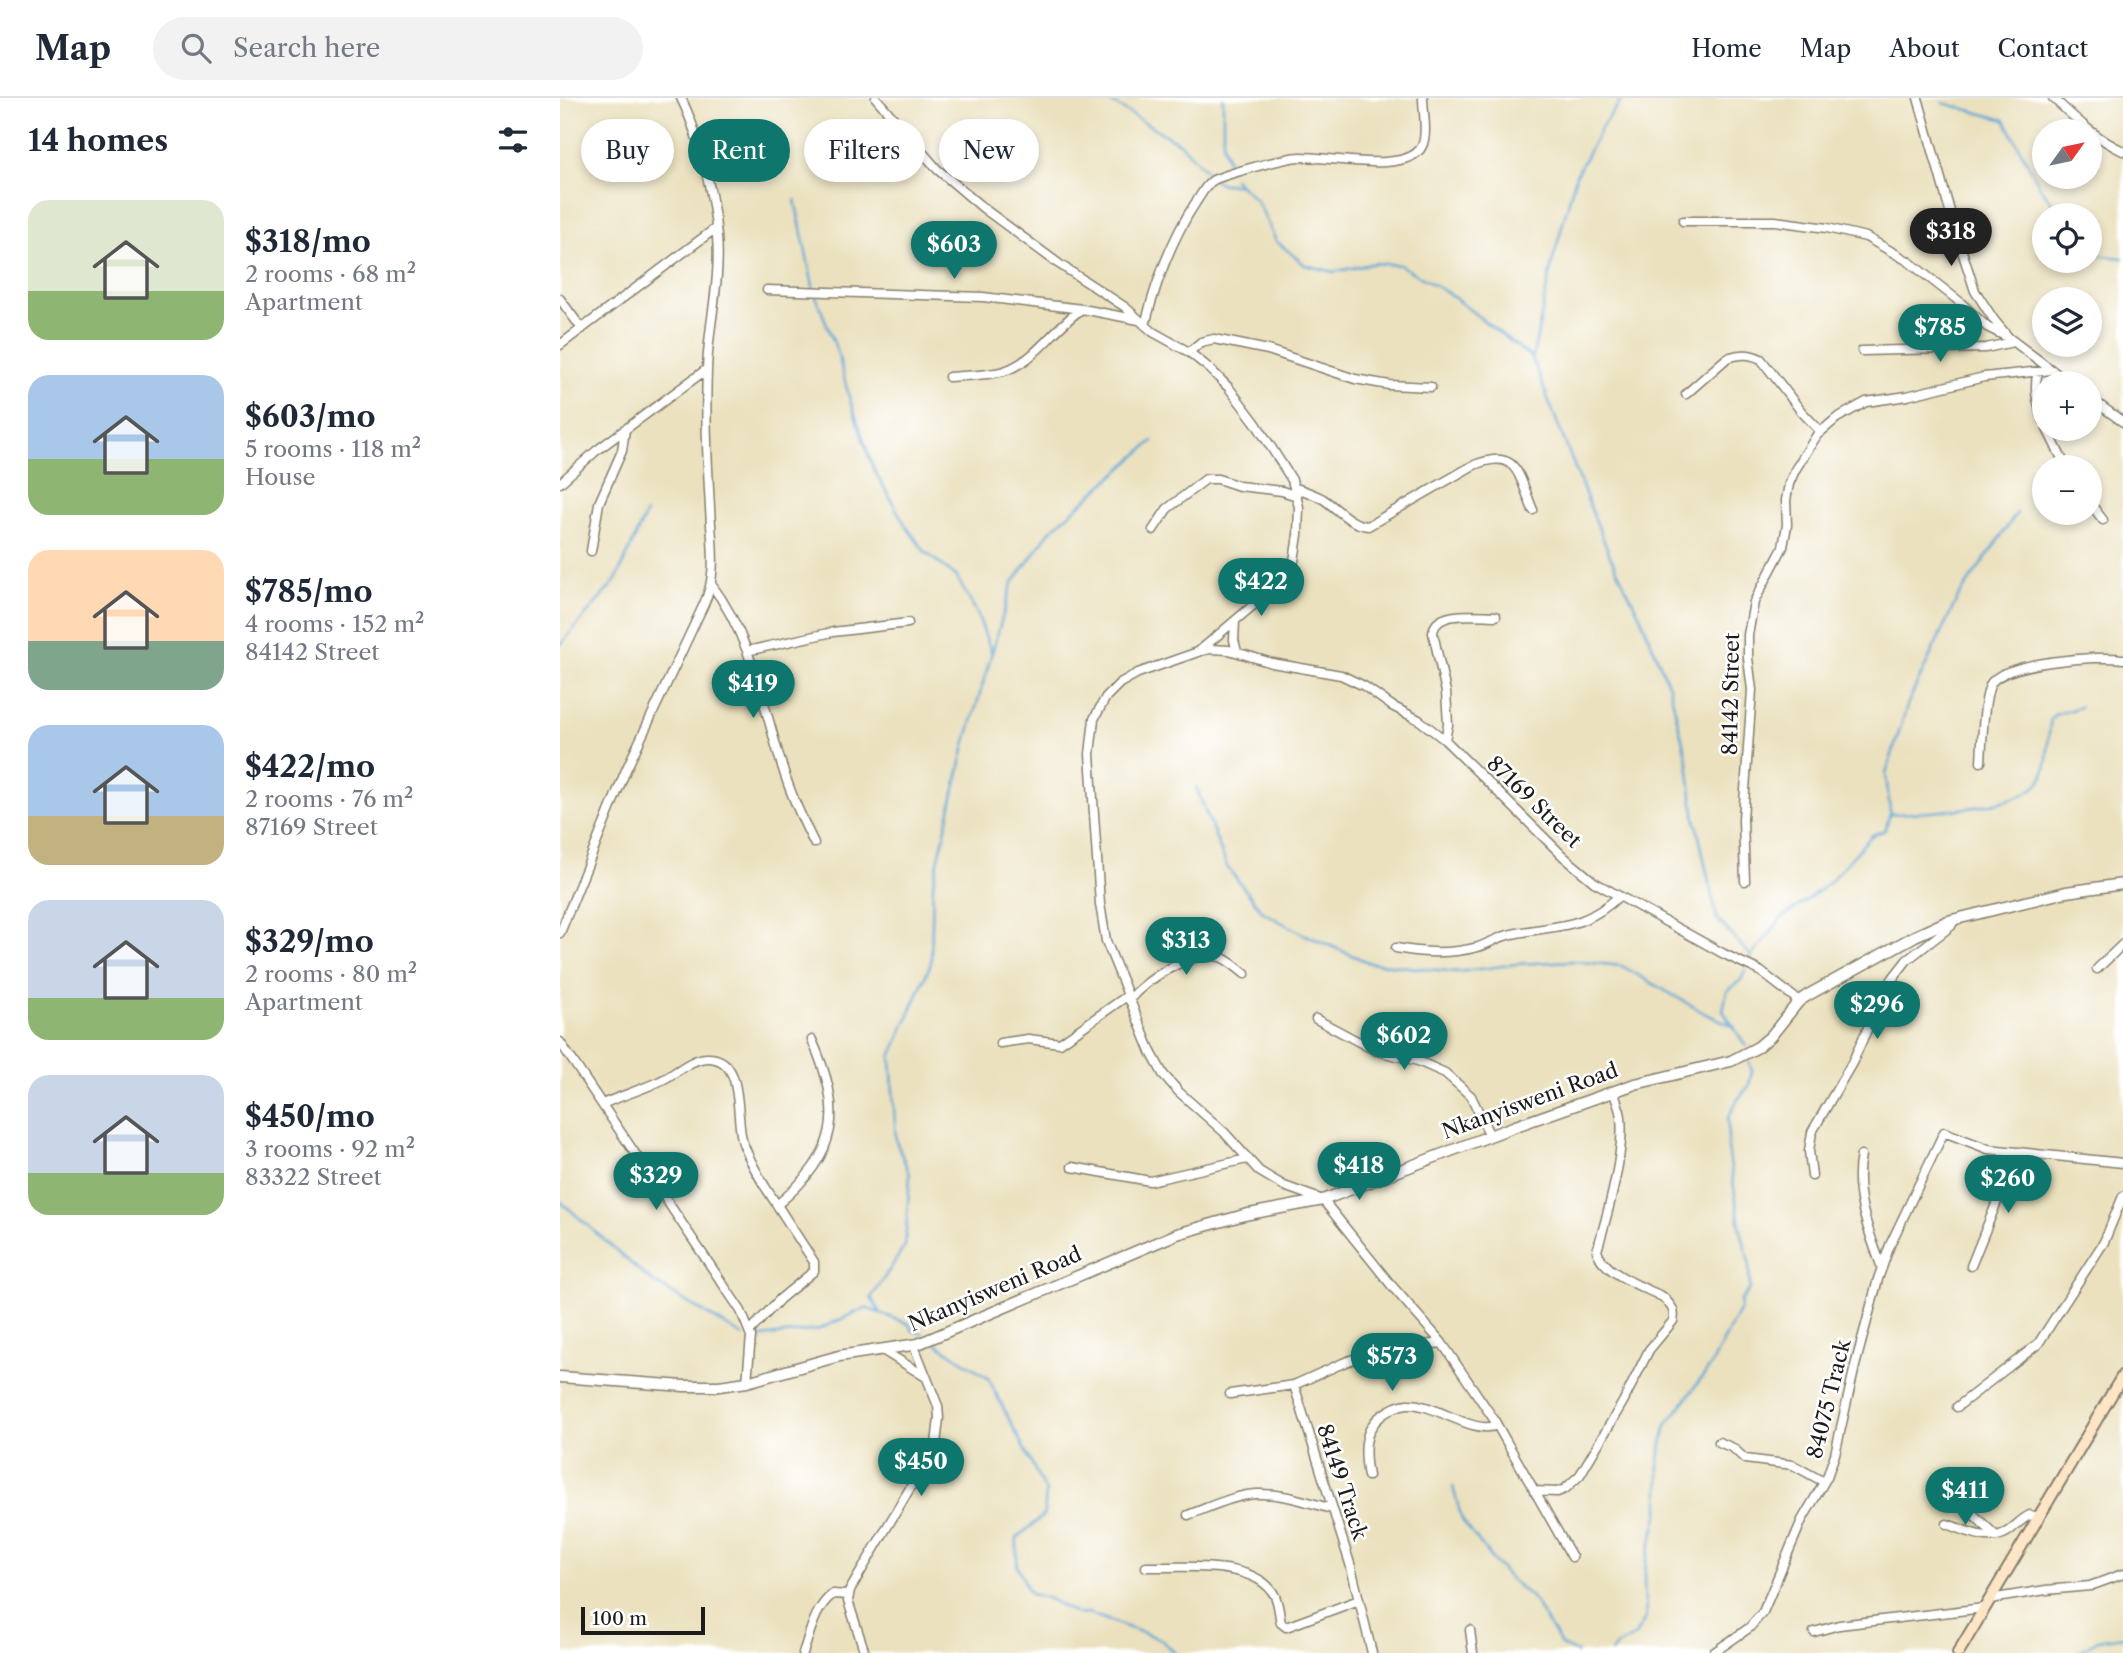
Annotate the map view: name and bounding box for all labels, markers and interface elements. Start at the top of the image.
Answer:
search box [153,17,643,80]
text: Map [35,28,111,69]
icon: search [177,29,215,67]
text: Search here [233,32,380,64]
text: Home [1691,34,1762,63]
text: Map [1800,34,1851,63]
text: About [1889,34,1960,63]
text: Contact [1998,34,2088,63]
chip: Buy [581,119,674,182]
chip: Rent [688,119,790,182]
chip: Filters [804,119,925,182]
chip: New [939,119,1039,182]
north arrow [2032,119,2102,189]
map controls [2032,119,2102,525]
icon: filters [494,121,532,159]
text: 14 homes [28,122,168,159]
button: locate [2032,203,2102,273]
pin: $318 [1910,208,1992,268]
text: $318 [1926,217,1976,245]
pin: $603 [913,222,995,281]
text: $318/mo [245,223,371,260]
icon: home [84,228,168,312]
text: $603 [927,230,981,258]
text: 2 rooms · 68 m² [245,260,416,288]
button: layers [2032,287,2102,357]
text: Apartment [245,288,363,316]
pin: $785 [1899,304,1981,364]
text: $785 [1914,313,1966,341]
button: + [2032,371,2102,441]
text: $603/mo [245,398,376,435]
icon: home [84,403,168,487]
text: 5 rooms · 118 m² [245,435,421,463]
button: − [2032,455,2102,525]
text: House [245,463,315,491]
pin: $422 [1220,559,1302,618]
text: $422 [1234,567,1288,595]
text: $785/mo [245,573,373,610]
icon: home [84,578,168,662]
text: 4 rooms · 152 m² [245,610,425,638]
street label: 84142 Street [1717,632,1744,756]
text: 84142 Street [245,638,379,666]
pin: $419 [712,660,794,720]
text: $419 [728,669,778,697]
text: $422/mo [245,748,375,785]
street label: 87169 Street [1482,751,1587,853]
icon: home [84,753,168,837]
text: 2 rooms · 76 m² [245,785,413,813]
text: 87169 Street [245,813,378,841]
pin: $313 [1145,918,1227,977]
text: $329/mo [245,923,374,960]
text: $313 [1161,926,1211,954]
icon: home [84,928,168,1012]
text: 2 rooms · 80 m² [245,960,417,988]
pin: $296 [1836,982,1918,1041]
text: Apartment [245,988,363,1016]
text: $296 [1850,990,1904,1018]
pin: $602 [1363,1012,1445,1072]
text: $602 [1377,1021,1431,1049]
street label: Nkanyisweni Road [1438,1057,1621,1144]
text: $450/mo [245,1098,375,1135]
icon: home [84,1103,168,1187]
text: 3 rooms · 92 m² [245,1135,415,1163]
pin: $418 [1318,1142,1400,1202]
text: $418 [1334,1151,1385,1179]
pin: $329 [615,1152,697,1212]
pin: $260 [1967,1156,2049,1215]
text: $329 [629,1161,683,1189]
text: 83322 Street [245,1163,382,1191]
text: $260 [1981,1164,2035,1192]
street label: Nkanyisweni Road [905,1241,1085,1336]
pin: $573 [1351,1334,1433,1393]
street label: 84075 Track [1802,1336,1856,1461]
text: $573 [1367,1342,1417,1370]
street label: 84149 Track [1312,1421,1373,1544]
pin: $450 [880,1438,962,1498]
text: $450 [894,1447,948,1475]
pin: $411 [1924,1468,2006,1527]
text: $411 [1941,1476,1989,1504]
scale bar [581,1604,705,1636]
text: 100 m [592,1607,647,1630]

